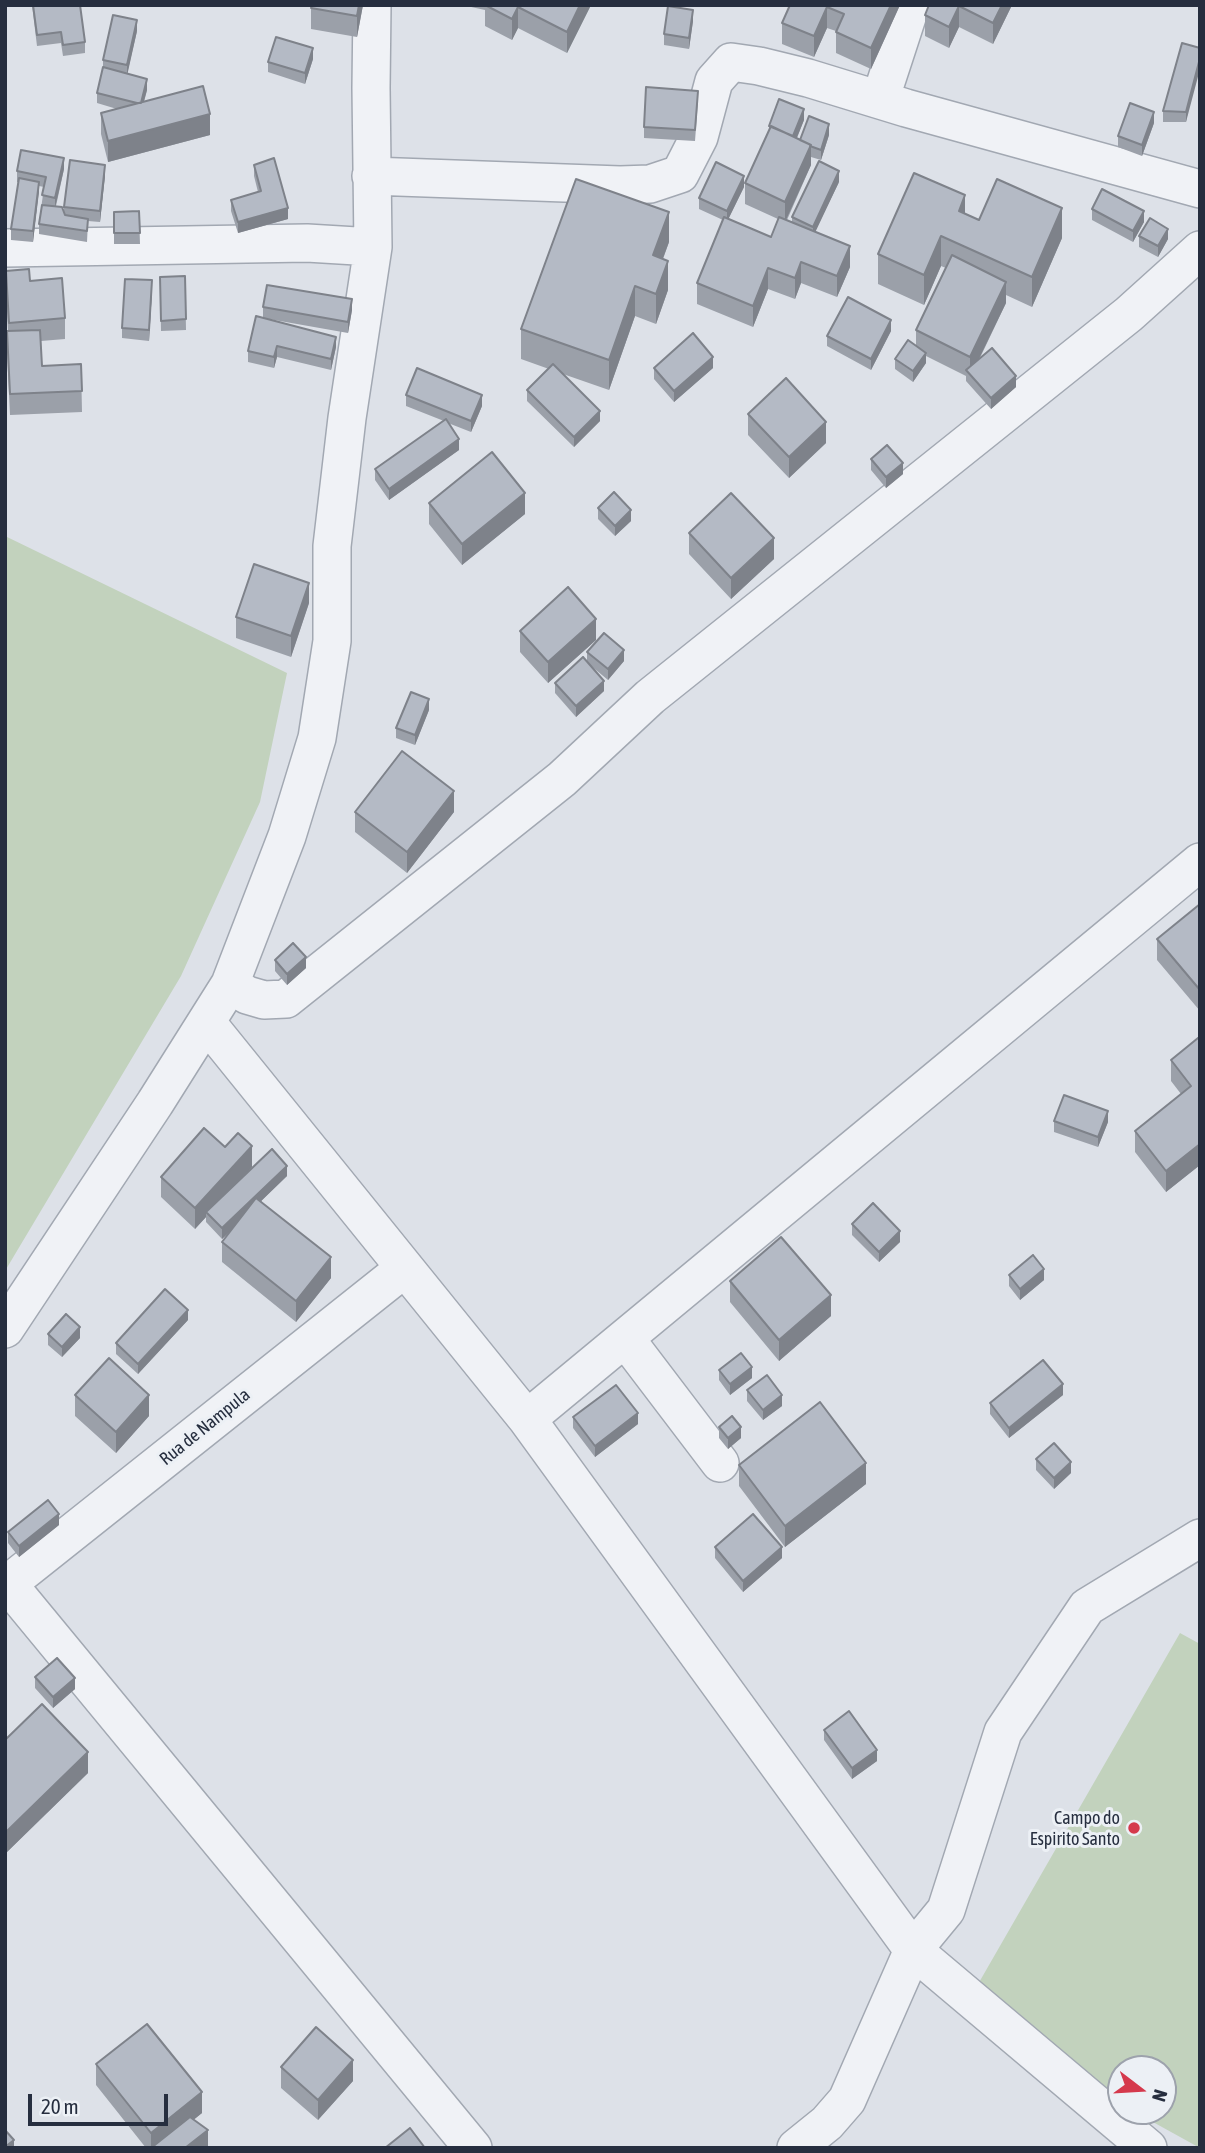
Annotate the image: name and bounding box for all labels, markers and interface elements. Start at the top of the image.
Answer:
street label: Rua de Nampula [155,1384,255,1470]
place label: Campo do Espirito Santo [1030,1807,1120,1850]
marker: Campo do Espirito Santo [1126,1820,1142,1836]
north arrow [1107,2055,1177,2125]
scale bar [32,2080,172,2124]
text: N [1148,2087,1172,2104]
text: 20 m [41,2094,79,2118]

